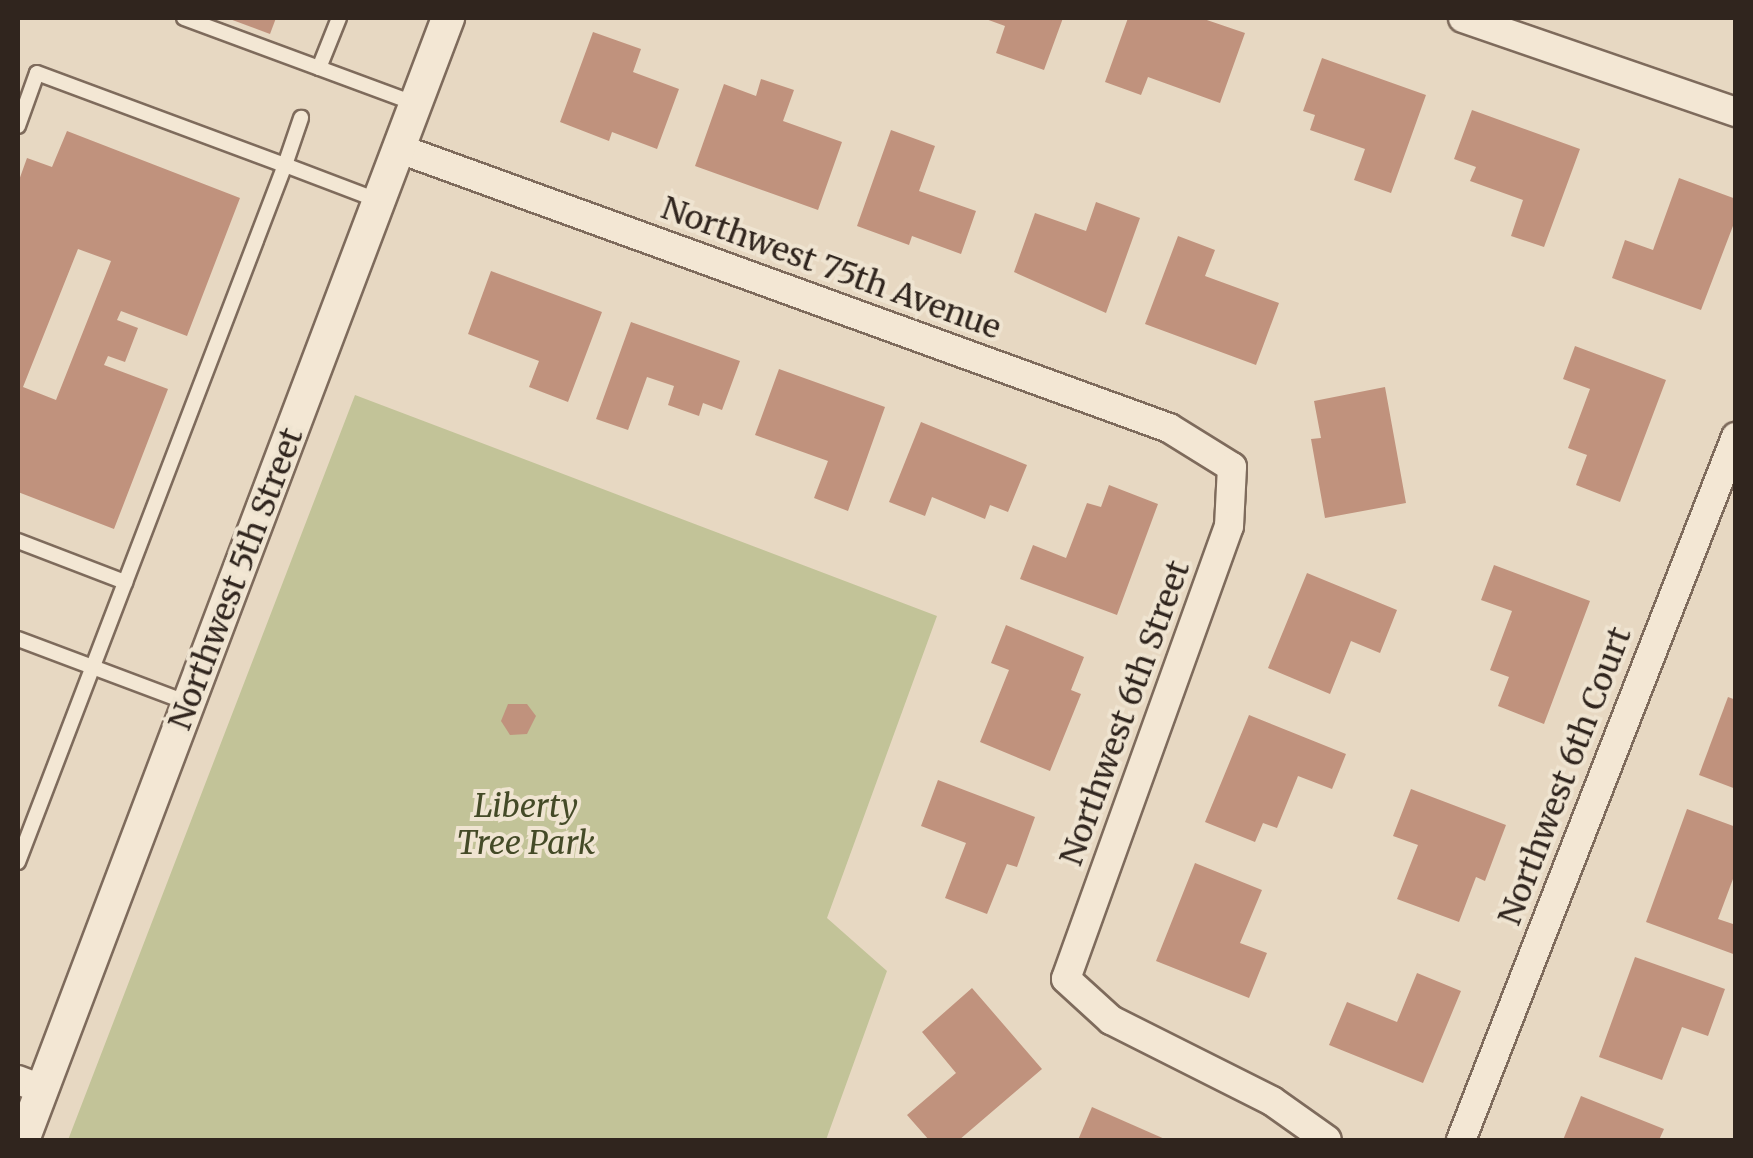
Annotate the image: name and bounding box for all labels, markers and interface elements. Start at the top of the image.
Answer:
street label: Northwest 75th Avenue [656,189,1006,347]
street label: Northwest 5th Street [161,423,311,735]
street label: Northwest 6th Street [1052,555,1198,871]
street label: Northwest 6th Court [1490,622,1640,930]
park label: Liberty Tree Park [457,788,595,863]

